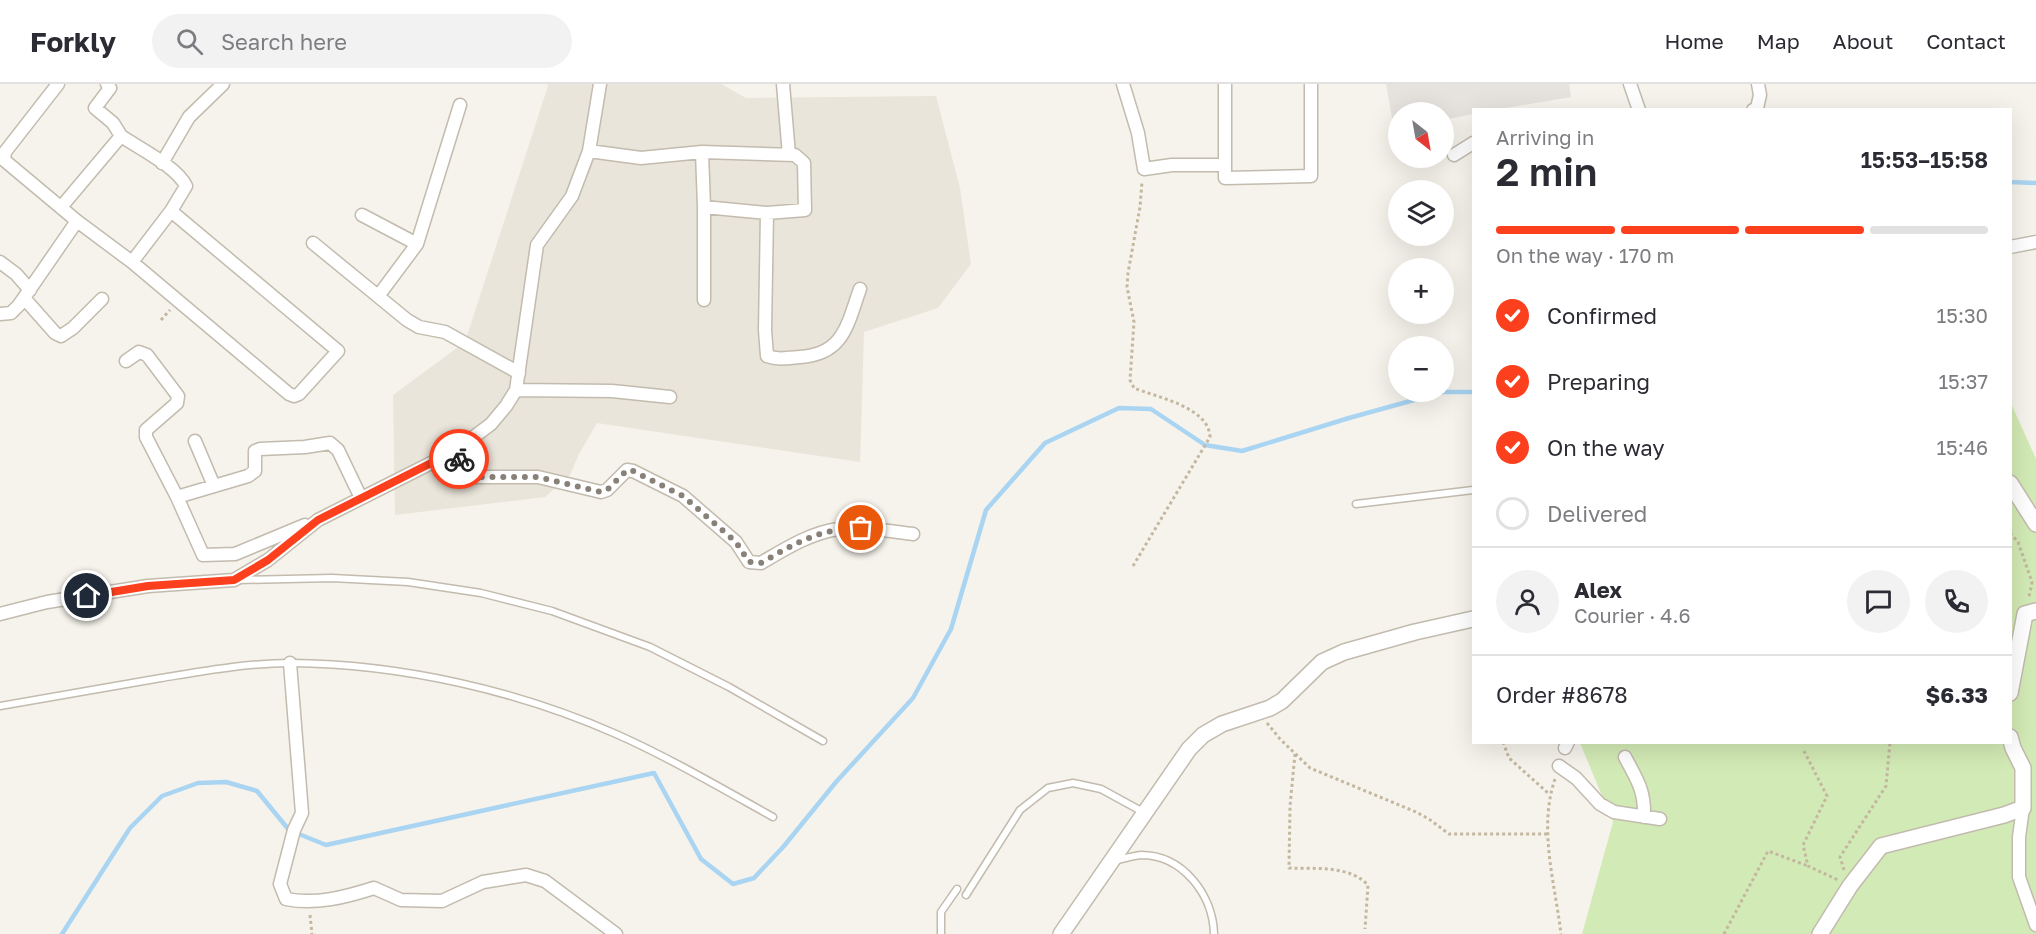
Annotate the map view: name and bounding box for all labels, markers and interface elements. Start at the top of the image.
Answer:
search box [152,14,572,68]
text: Forkly [30,25,116,58]
icon: search [173,25,206,58]
text: Search here [221,28,347,55]
text: Home [1664,28,1724,54]
text: Map [1757,28,1800,54]
text: About [1833,28,1893,54]
text: Contact [1926,28,2006,54]
north arrow [1388,102,1454,168]
map controls [1388,102,1454,402]
text: Arriving in [1496,125,1594,149]
text: 15:53–15:58 [1861,146,1988,173]
text: 2 min [1496,148,1597,195]
button: layers [1388,180,1454,246]
text: On the way · 170 m [1496,243,1674,267]
button: + [1388,258,1454,324]
icon: check [1496,299,1529,332]
text: Confirmed [1547,302,1657,329]
text: 15:30 [1937,303,1988,327]
button: − [1388,336,1454,402]
icon: check [1496,365,1529,398]
text: Preparing [1547,368,1650,395]
text: 15:37 [1938,369,1988,393]
courier [429,429,489,489]
icon: check [1496,431,1529,464]
text: On the way [1547,434,1665,461]
text: 15:46 [1936,435,1988,459]
icon: bike [443,443,476,476]
text: Delivered [1547,500,1647,527]
pin [835,502,886,553]
icon: bag [844,511,877,544]
pin [61,570,112,621]
button: person [1496,570,1559,633]
button: chat [1847,570,1910,633]
button: phone [1925,570,1988,633]
text: Alex [1574,576,1622,603]
icon: home [70,579,103,612]
text: Courier · 4.6 [1574,603,1691,627]
text: Order #8678 [1496,681,1628,708]
text: $6.33 [1925,681,1988,708]

